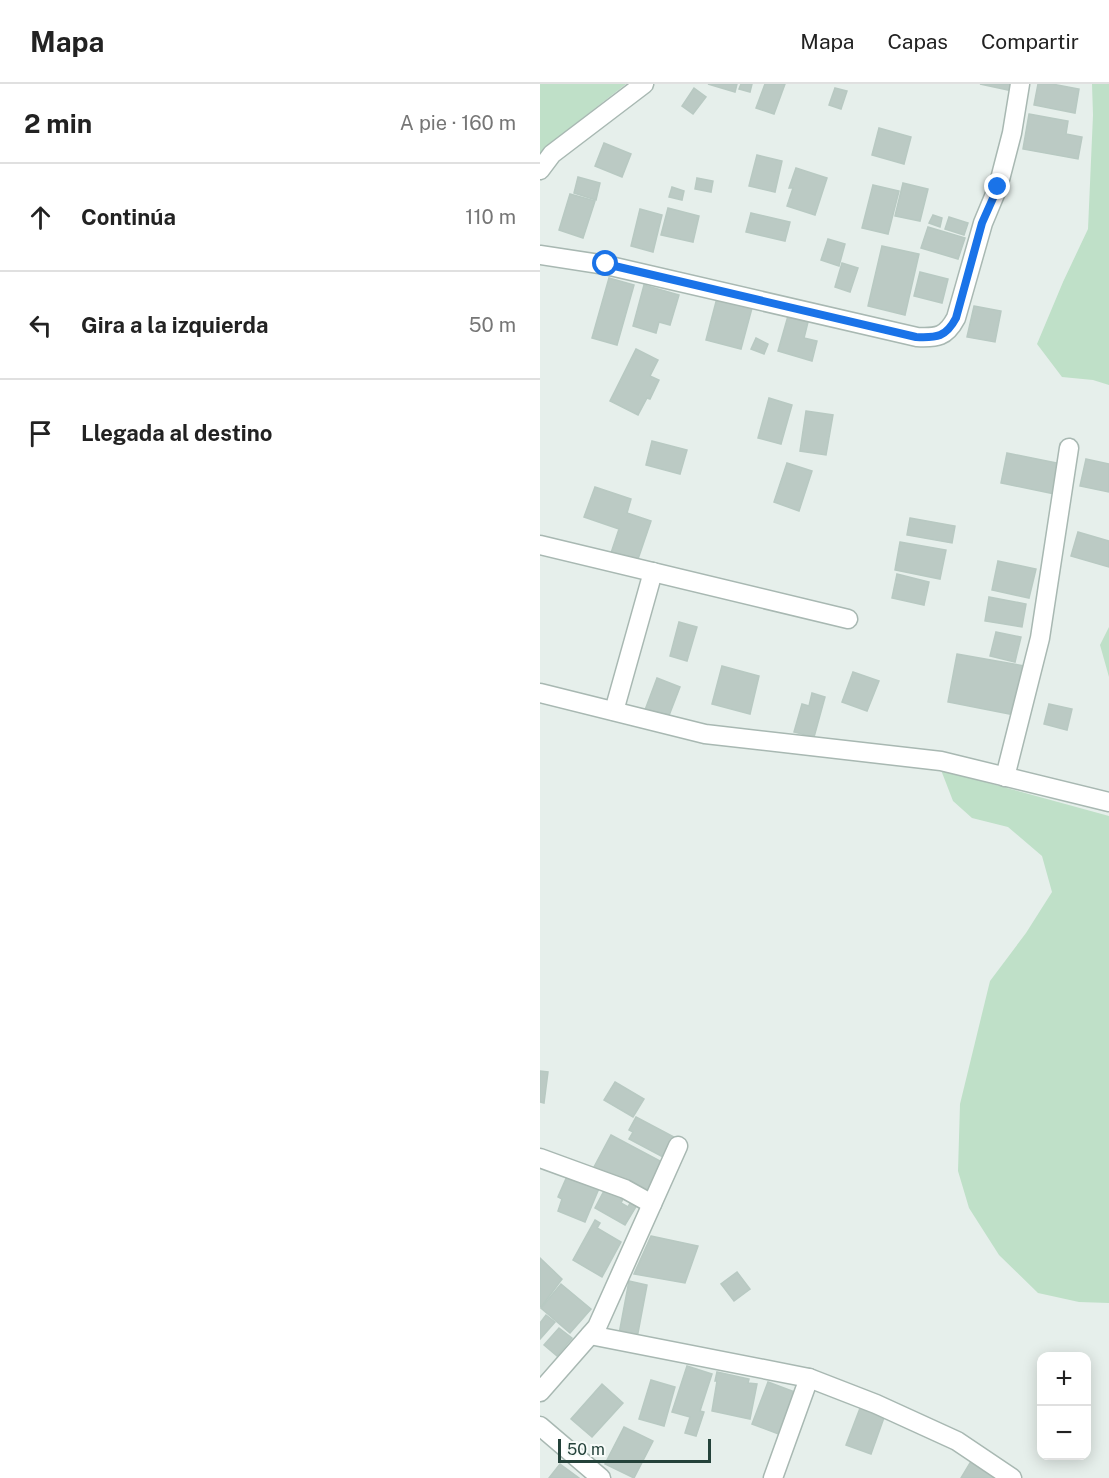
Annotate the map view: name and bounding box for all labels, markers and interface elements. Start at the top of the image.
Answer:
text: Mapa [30,25,104,58]
text: Mapa [800,29,854,54]
text: Capas [887,29,948,54]
text: Compartir [981,29,1079,54]
text: 2 min [24,108,92,139]
text: A pie · 160 m [400,111,516,135]
route end [984,173,1010,199]
icon: ahead [24,201,57,234]
text: Continúa [81,204,176,230]
text: 110 m [465,205,516,229]
route start [592,250,618,276]
icon: left [24,309,57,342]
text: Gira a la izquierda [81,312,268,338]
text: 50 m [469,313,516,337]
icon: arrive [24,417,57,450]
text: Llegada al destino [81,420,272,446]
map controls [1037,1352,1091,1460]
button: + [1037,1352,1091,1406]
button: − [1037,1406,1091,1460]
scale bar [558,1436,711,1464]
text: 50 m [567,1440,605,1459]

